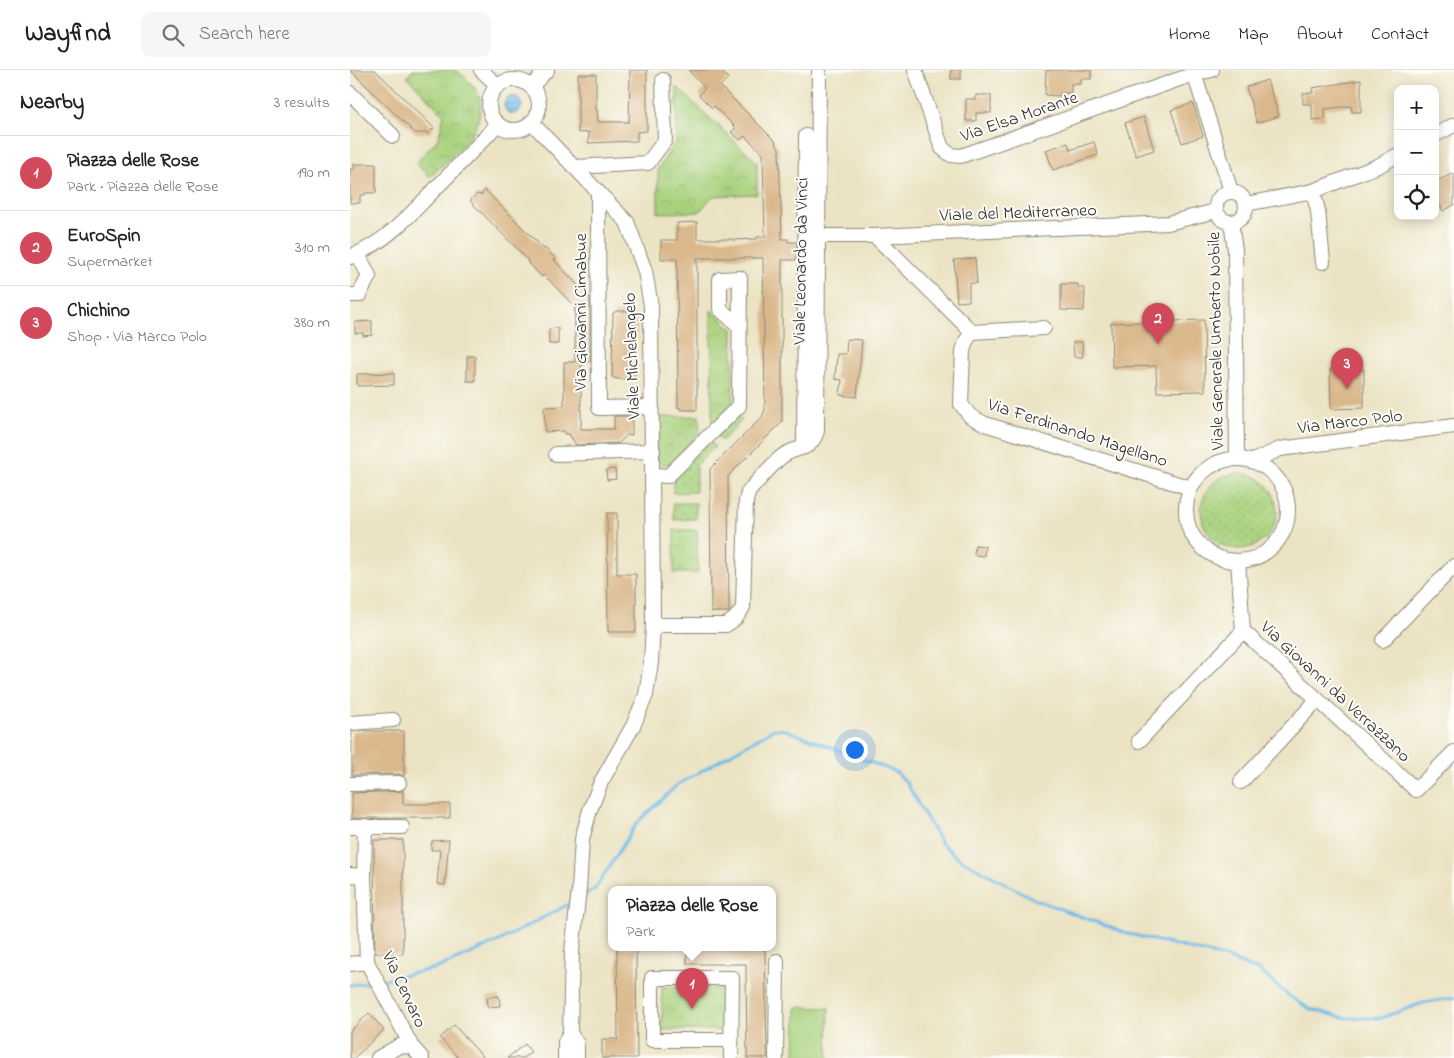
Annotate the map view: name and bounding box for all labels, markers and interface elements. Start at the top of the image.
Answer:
search box [141,12,491,57]
text: Wayfind [25,17,111,52]
icon: search [159,21,187,49]
text: Search here [199,21,290,48]
text: Home [1169,22,1210,48]
text: Map [1238,22,1269,48]
text: About [1297,22,1343,48]
text: Contact [1371,22,1429,48]
street label: Via Elsa Morante [956,85,1083,150]
map controls [1394,85,1439,220]
button: + [1394,85,1439,130]
text: Nearby [20,88,84,118]
text: 3 results [274,91,330,115]
button: − [1394,130,1439,175]
text: Piazza delle Rose [67,148,199,175]
text: 1 [33,161,39,185]
text: 190 m [297,161,330,185]
text: Park · Piazza delle Rose [67,175,218,199]
button: locate [1394,175,1439,220]
street label: Viale Leonardo da Vinci [788,177,816,346]
street label: Viale del Mediterraneo [938,198,1097,230]
text: EuroSpin [67,223,140,250]
street label: Viale Generale Umberto Nobile [1202,231,1232,451]
street label: Via Giovanni Cimabue [569,232,595,392]
text: 2 [32,236,40,260]
text: 310 m [295,236,330,260]
text: Supermarket [67,250,153,274]
street label: Viale Michelangelo [618,292,649,421]
text: Chichino [67,298,130,325]
pin: 2 [1142,303,1174,344]
text: 3 [33,311,39,335]
text: 380 m [294,311,330,335]
text: Shop · Via Marco Polo [67,325,207,349]
pin: 3 [1331,348,1363,389]
street label: Via Ferdinando Magellano [983,392,1171,476]
street label: Via Marco Polo [1295,404,1404,442]
street label: Via Giovanni da Verrazzano [1253,615,1416,769]
your location [842,737,868,763]
popup [608,886,776,951]
text: Piazza delle Rose [626,893,758,920]
text: Park [626,920,655,944]
street label: Via Cervaro [374,946,432,1032]
pin: 1 [676,968,708,1009]

